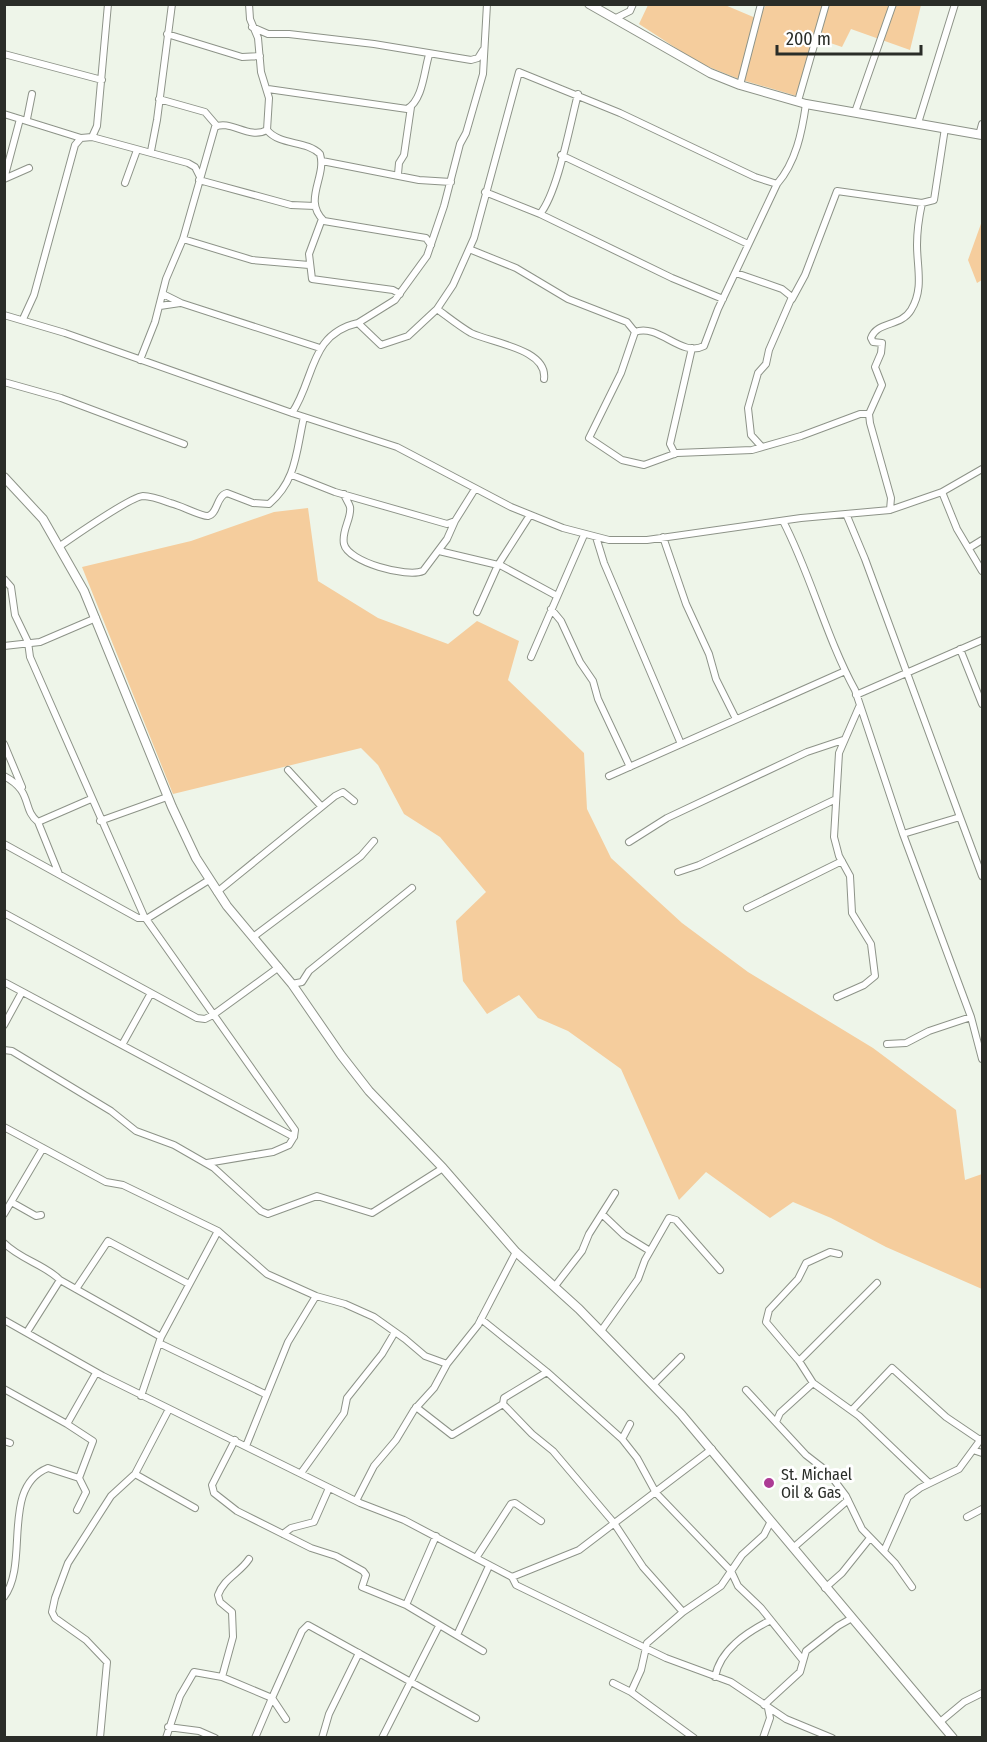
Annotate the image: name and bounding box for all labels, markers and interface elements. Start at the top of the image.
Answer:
scale bar [777,18,921,56]
text: 200 m [786,28,831,50]
place label: St. Michael Oil & Gas [781,1465,852,1502]
marker: St. Michael Oil & Gas [762,1476,776,1490]

